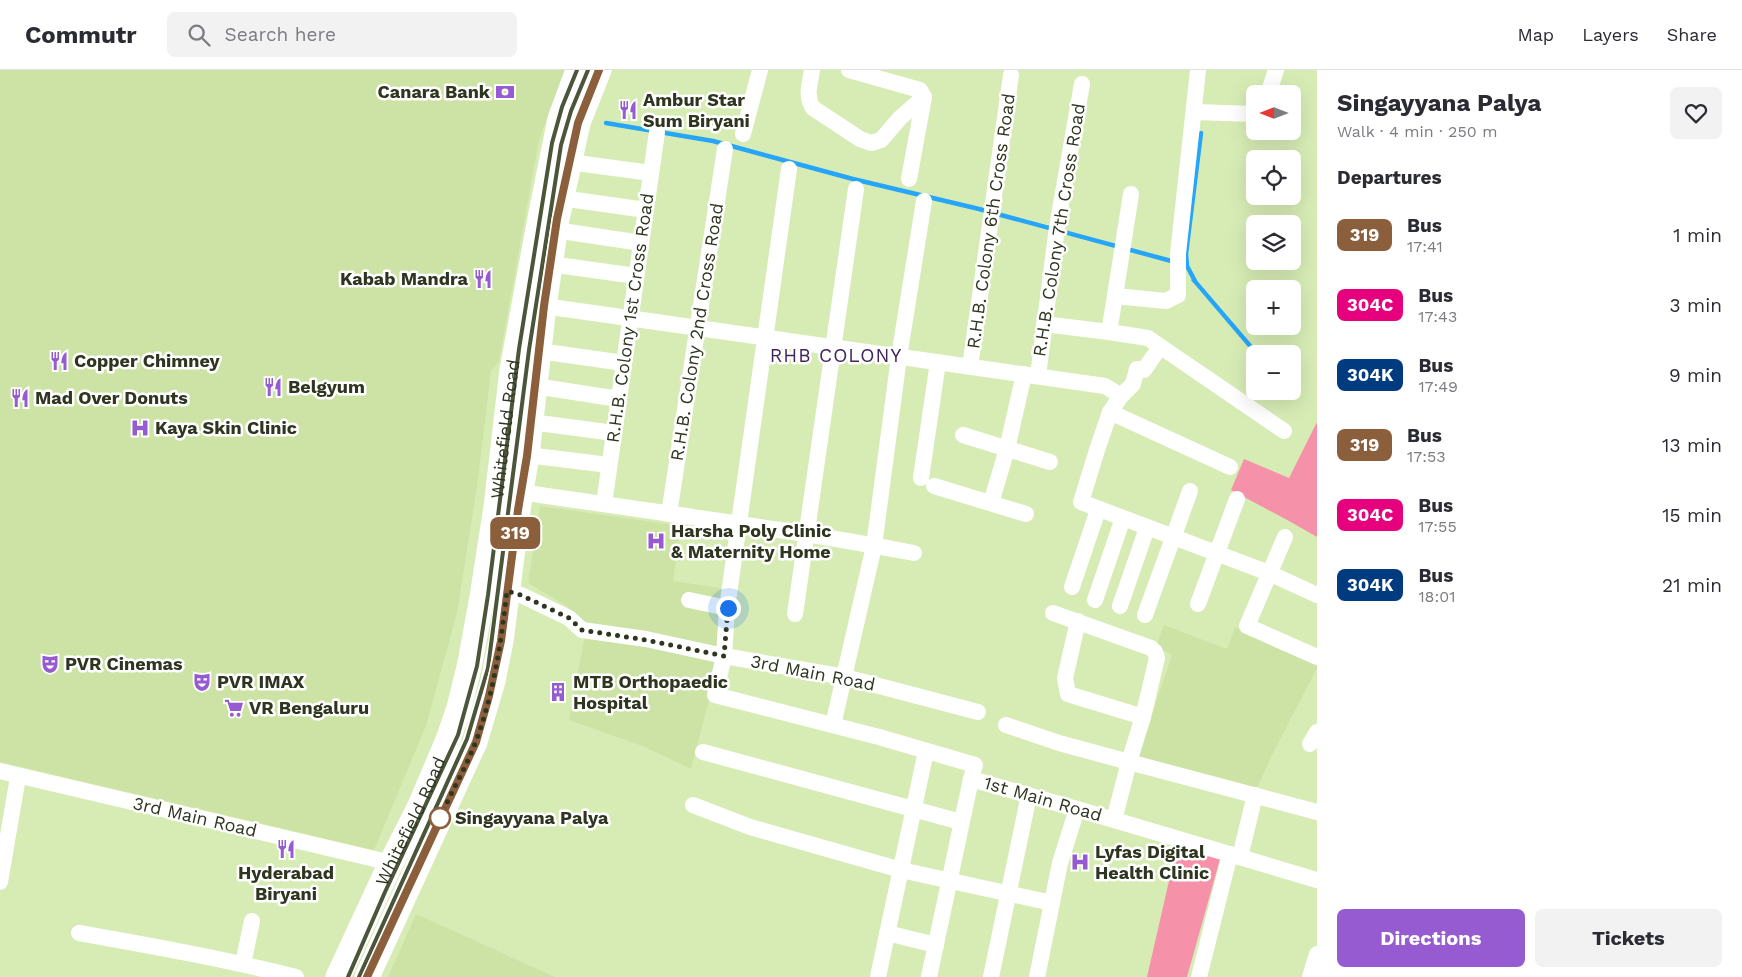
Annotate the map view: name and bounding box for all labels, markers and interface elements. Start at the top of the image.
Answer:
search box [167,12,517,57]
text: Commutr [25,21,137,49]
icon: search [185,21,213,49]
text: Search here [225,23,336,46]
text: Map [1517,24,1554,45]
text: Layers [1582,24,1639,45]
text: Share [1667,24,1717,45]
place label: Canara Bank [378,81,491,102]
bank icon: Canara Bank [494,81,516,103]
north arrow [1246,85,1301,140]
map controls [1246,85,1301,400]
button: heart [1670,87,1722,139]
place label: Ambur Star Sum Biryani [643,89,750,131]
text: Singayyana Palya [1337,89,1541,117]
street label: R.H.B. Colony 6th Cross Road [962,92,1019,350]
restaurant icon: Ambur Star Sum Biryani [617,99,639,121]
street label: R.H.B. Colony 7th Cross Road [1028,102,1089,358]
text: Walk · 4 min · 250 m [1337,122,1497,141]
button: locate [1246,150,1301,205]
text: Departures [1337,166,1442,189]
street label: R.H.B. Colony 1st Cross Road [602,192,657,444]
street label: R.H.B. Colony 2nd Cross Road [666,201,727,462]
text: Bus [1407,214,1442,237]
button: layers [1246,215,1301,270]
text: 319 [1350,224,1379,245]
text: 1 min [1673,224,1722,247]
text: 17:41 [1407,237,1443,256]
place label: Kabab Mandra [340,268,469,289]
restaurant icon: Kabab Mandra [472,268,494,290]
button: + [1246,280,1301,335]
text: Bus [1418,284,1453,307]
text: 304C [1347,294,1393,315]
text: 3 min [1670,294,1722,317]
text: 17:43 [1418,307,1457,326]
district label: RHB COLONY [770,344,902,367]
button: − [1246,345,1301,400]
restaurant icon: Copper Chimney [48,350,70,372]
place label: Copper Chimney [74,350,221,371]
text: Bus [1418,354,1453,377]
street label: Whitefield Road [486,358,524,500]
text: 304K [1347,364,1393,385]
text: 9 min [1669,364,1722,387]
restaurant icon: Belgyum [262,376,284,398]
place label: Belgyum [288,376,365,397]
text: 17:49 [1418,377,1458,396]
restaurant icon: Mad Over Donuts [9,387,31,409]
place label: Mad Over Donuts [35,387,188,408]
hospital icon: Kaya Skin Clinic [129,417,151,439]
place label: Kaya Skin Clinic [155,417,297,438]
text: Bus [1407,424,1442,447]
text: 319 [1350,434,1379,455]
text: 13 min [1662,434,1722,457]
text: 17:53 [1407,447,1446,466]
text: Bus [1418,494,1453,517]
text: 304C [1347,504,1393,525]
text: 15 min [1662,504,1722,527]
line badge: 319 [486,517,544,549]
text: 17:55 [1418,517,1457,536]
place label: Harsha Poly Clinic & Maternity Home [671,520,831,562]
text: 319 [500,522,530,543]
hospital icon: Harsha Poly Clinic & Maternity Home [645,530,667,552]
text: Bus [1418,564,1453,587]
text: 304K [1347,574,1393,595]
text: 21 min [1662,574,1722,597]
text: 18:01 [1418,587,1455,606]
your location [716,596,741,621]
street label: 3rd Main Road [749,650,877,695]
theatre icon: PVR Cinemas [39,653,61,675]
place label: PVR Cinemas [65,653,183,674]
theatre icon: PVR IMAX [191,671,213,693]
place label: PVR IMAX [217,671,304,692]
place label: MTB Orthopaedic Hospital [573,671,728,713]
building icon: MTB Orthopaedic Hospital [547,681,569,703]
supermarket icon: VR Bengaluru [223,697,245,719]
place label: VR Bengaluru [249,697,369,718]
street label: Whitefield Road [371,753,450,889]
street label: 1st Main Road [982,772,1105,825]
street label: 3rd Main Road [131,792,259,841]
marker: Singayyana Palya [429,807,451,829]
place label: Singayyana Palya [455,807,609,828]
restaurant icon: Hyderabad Biryani [275,838,297,860]
place label: Lyfas Digital Health Clinic [1095,841,1209,883]
hospital icon: Lyfas Digital Health Clinic [1069,851,1091,873]
place label: Hyderabad Biryani [238,862,334,904]
button: Directions [1337,909,1525,967]
button: Tickets [1535,909,1722,967]

